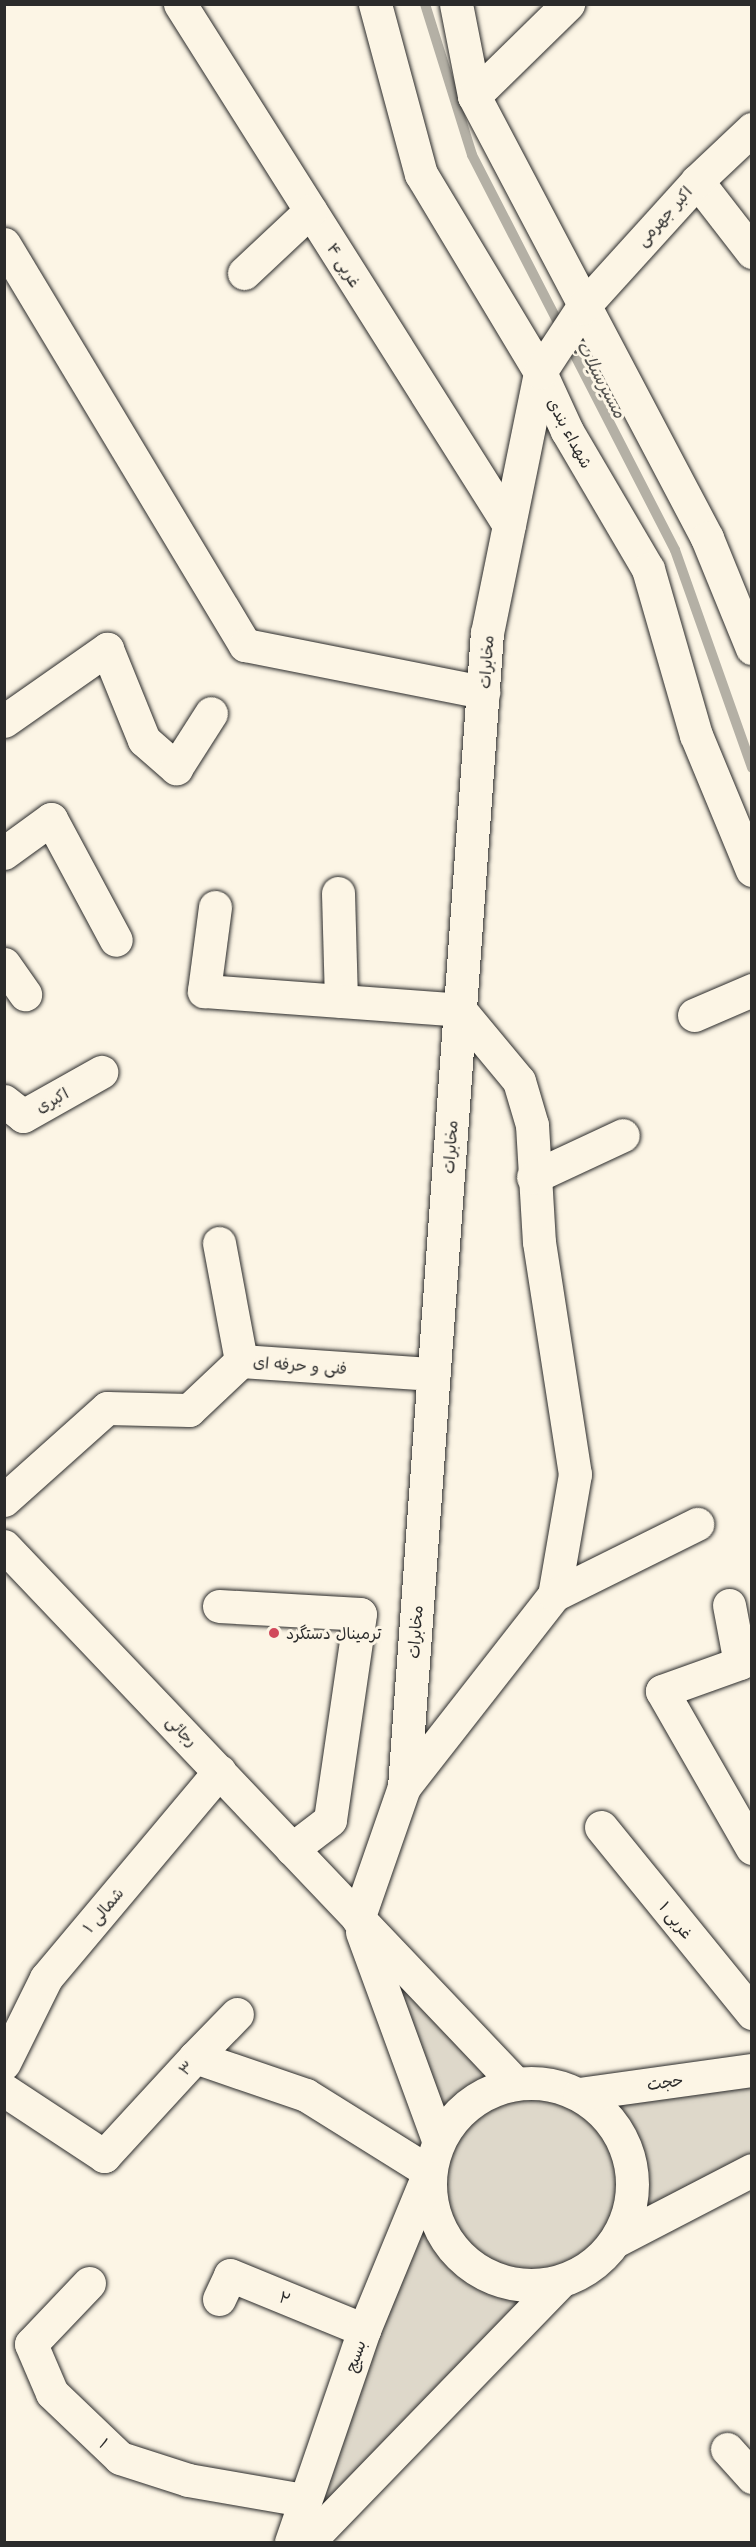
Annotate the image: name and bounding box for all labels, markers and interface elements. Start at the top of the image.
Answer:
street label: اکبر جهرمی [632,182,696,250]
street label: ۴ غربی [323,239,365,291]
water label: مسیرسیلاب [573,336,631,422]
street label: شهداء بندی [543,395,597,471]
street label: مخابرات [475,635,497,689]
street label: اکبری [32,1083,72,1117]
street label: مخابرات [439,1120,461,1174]
street label: فنی و حرفه ای [252,1352,348,1378]
street label: مخابرات [404,1605,426,1659]
place label: ترمینال دستگرد [286,1623,381,1643]
marker: ترمینال دستگرد [267,1626,281,1640]
street label: رجائی [163,1711,201,1751]
street label: ۱ شمالی [79,1883,127,1937]
street label: ۱ غربی [655,1897,697,1943]
street label: ۳ [175,2057,197,2079]
street label: حجت [646,2070,684,2094]
street label: ۲ [276,2287,294,2309]
street label: بسیج [340,2337,370,2375]
street label: ۱ [95,2434,113,2452]

